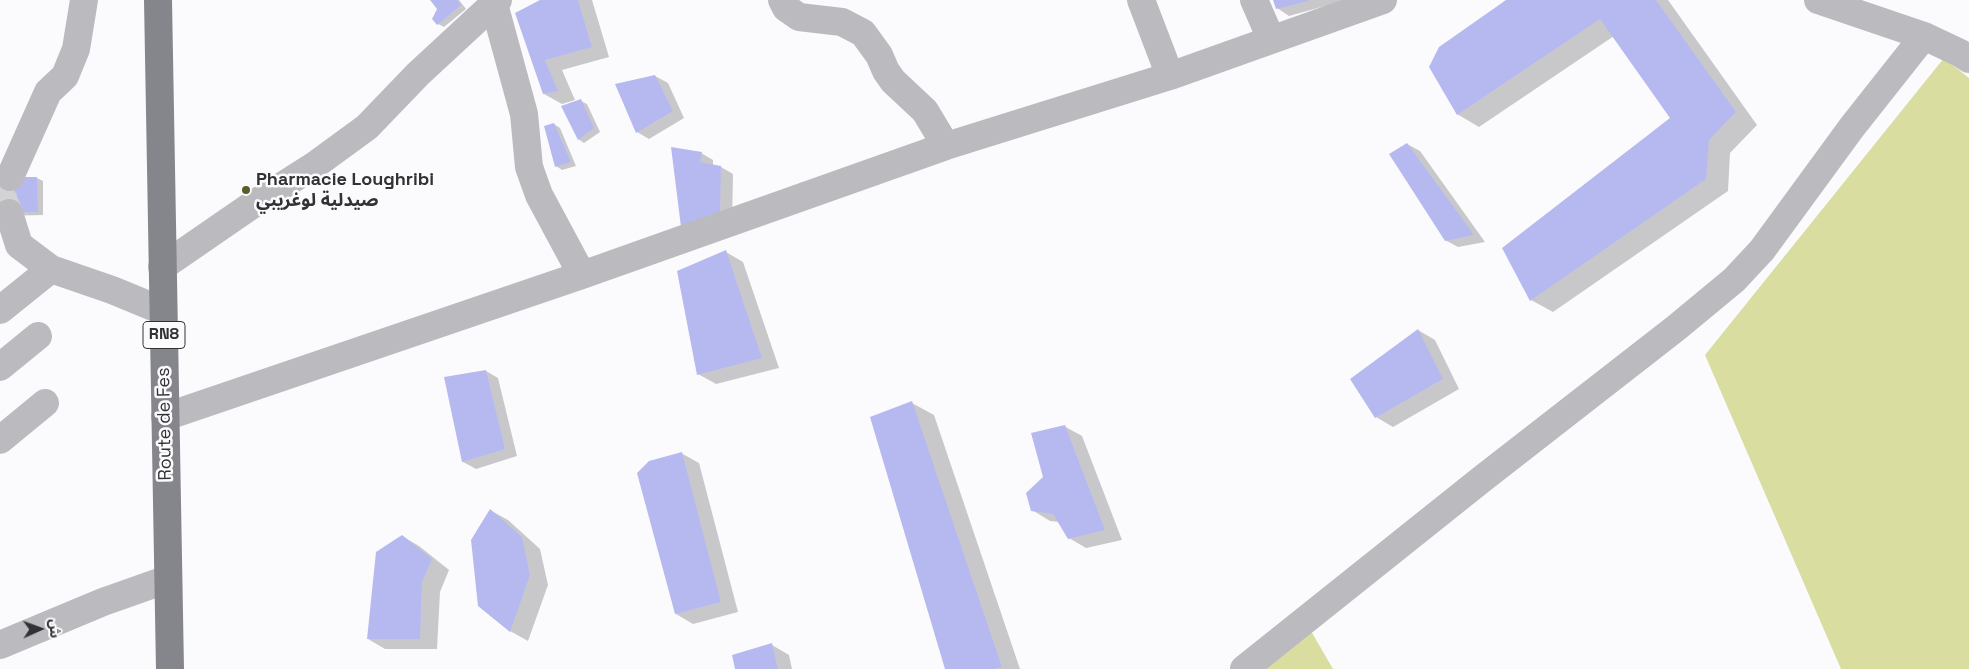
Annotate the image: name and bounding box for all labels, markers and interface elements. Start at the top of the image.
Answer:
place label: Pharmacie Loughribi صيدلية لوغريبي [256,169,434,212]
marker: Pharmacie Loughribi صيدلية لوغريبي [240,184,252,196]
road number: RN8 [143,322,185,348]
street label: Route de Fes [153,367,177,481]
north arrow [15,604,65,654]
text: ش [46,619,64,638]

